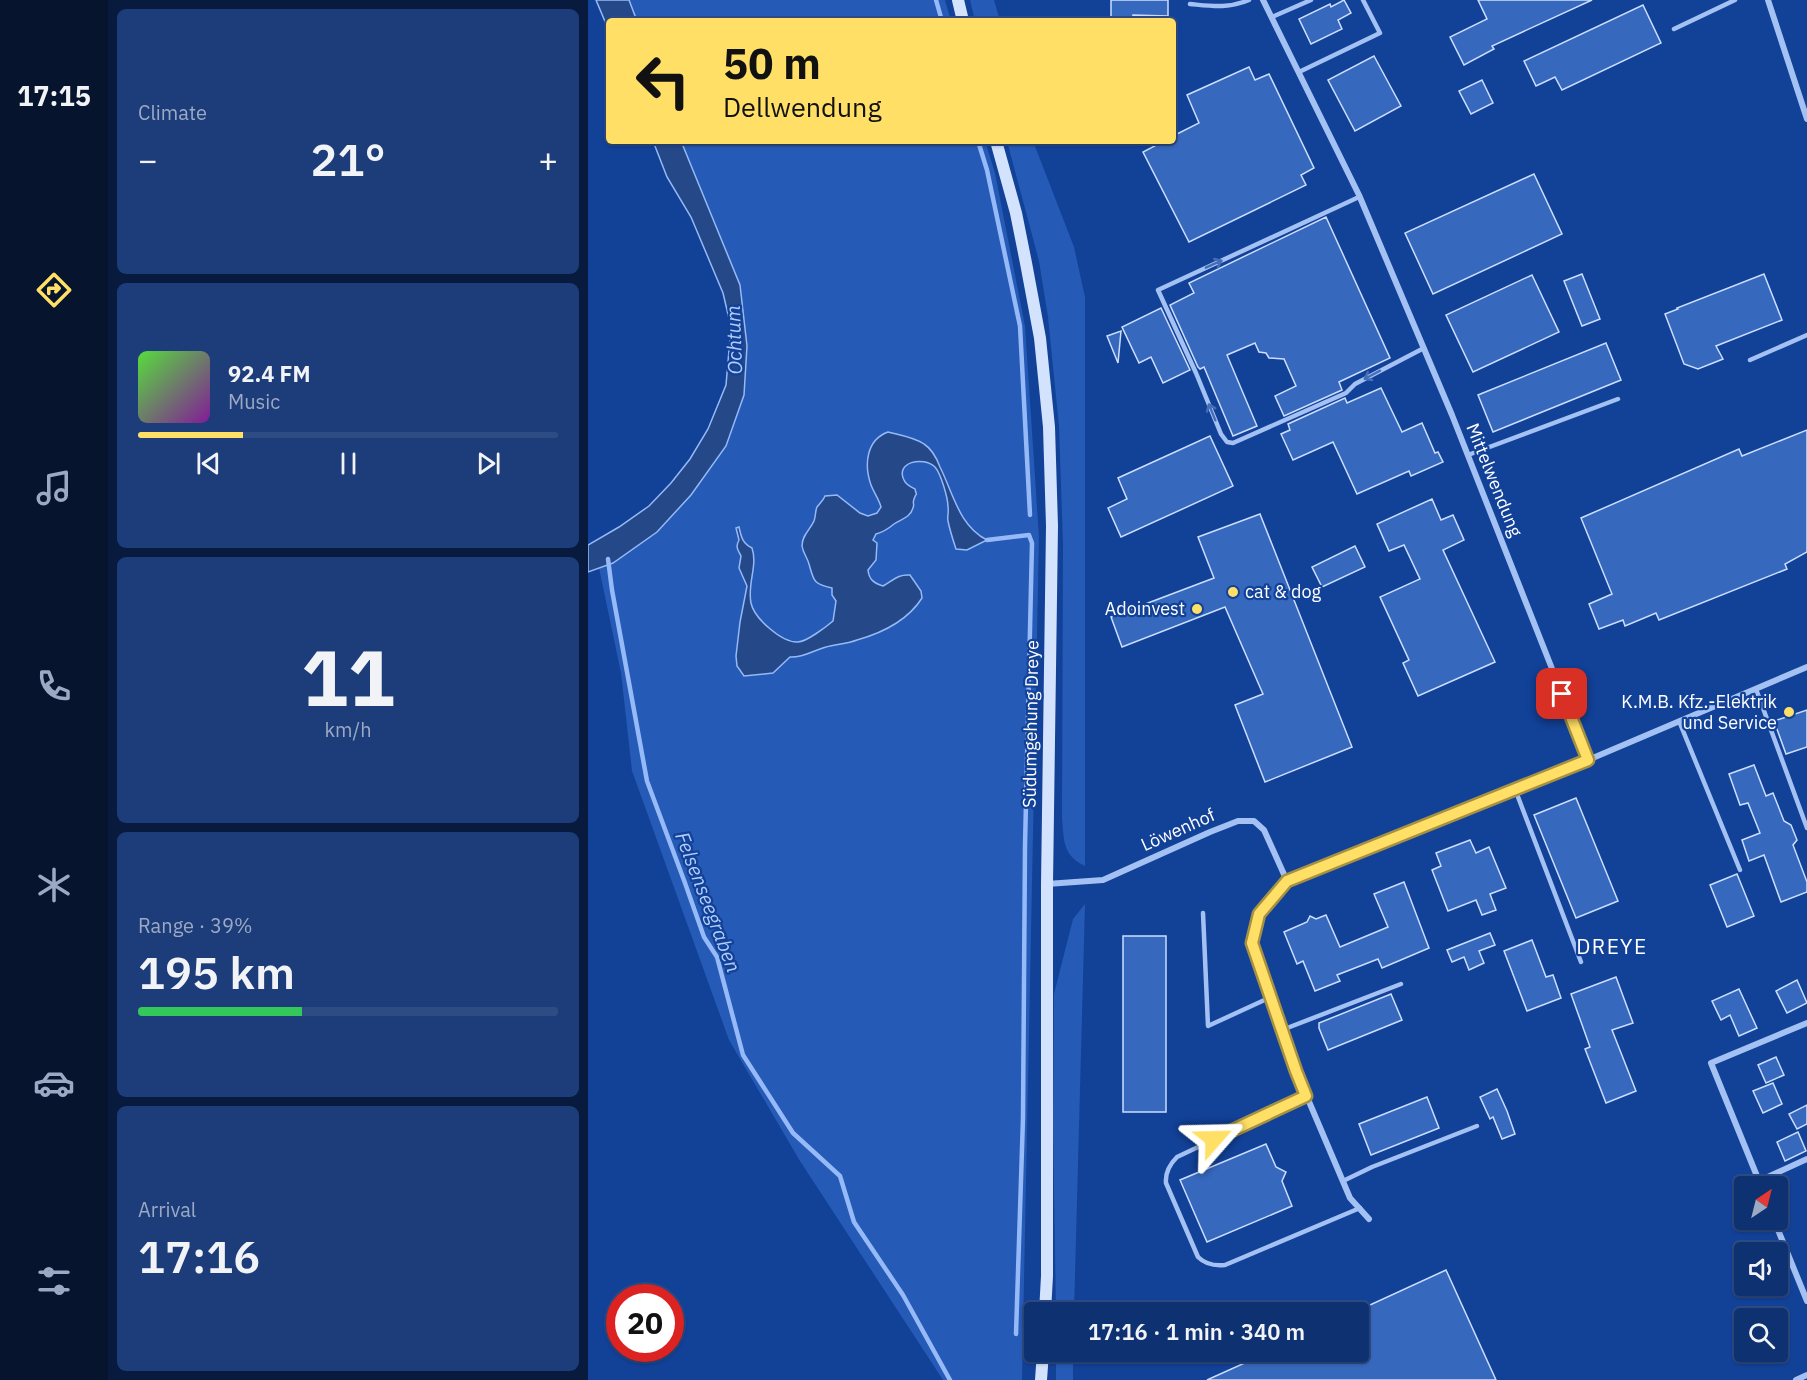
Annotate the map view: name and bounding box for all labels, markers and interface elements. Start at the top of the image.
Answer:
text: 50 m [723,36,821,91]
icon: left [624,42,702,120]
text: 17:15 [17,78,91,113]
text: Dellwendung [723,89,882,124]
text: Climate [138,99,207,126]
text: 21° [310,130,386,188]
text: − [138,138,158,181]
text: + [538,138,558,181]
one-way arrow [1204,257,1222,269]
icon: directions [33,269,75,311]
water label: Ochtum [719,305,748,375]
text: 92.4 FM [228,359,311,388]
one-way arrow [1364,369,1381,381]
text: Music [228,388,280,415]
one-way arrow [1206,404,1217,422]
street label: Mittelwendung [1461,420,1528,540]
icon: previous [192,447,225,480]
icon: pause [332,447,365,480]
icon: next [472,447,505,480]
icon: music [33,467,75,509]
place label: cat & dog [1245,580,1321,603]
marker: cat & dog [1226,585,1240,599]
place label: Adoinvest [1105,597,1185,620]
marker: Adoinvest [1190,602,1204,616]
text: 11 [301,626,395,727]
street label: Südumgehung Dreye [1018,640,1043,808]
icon: phone [33,665,75,707]
pin [1536,668,1587,719]
icon: arrive [1545,677,1578,710]
place label: K.M.B. Kfz.-Elektrik und Service [1621,690,1778,734]
marker: K.M.B. Kfz.-Elektrik und Service [1782,705,1796,719]
text: km/h [324,716,372,743]
street label: Löwenhof [1137,803,1219,856]
water label: Felsenseegraben [669,828,748,976]
icon: climate [33,864,75,906]
text: Range · 39% [138,912,253,939]
district label: DREYE [1576,932,1648,960]
text: 195 km [138,943,295,1001]
icon: car [33,1062,75,1104]
position arrow [1182,1107,1246,1171]
north arrow [1734,1176,1788,1230]
map controls [1734,1176,1788,1362]
text: Arrival [138,1196,196,1223]
text: 17:16 [138,1227,260,1285]
button: sound [1734,1242,1788,1296]
icon: filters [33,1260,75,1302]
speed limit sign: 20 [606,1284,684,1362]
button: search [1734,1308,1788,1362]
text: 17:16 · 1 min · 340 m [1088,1317,1305,1346]

